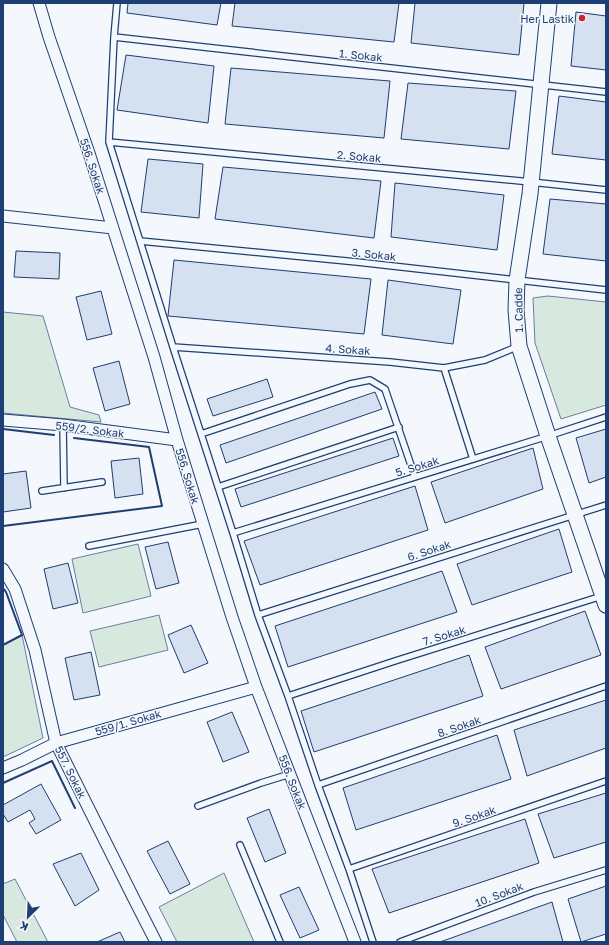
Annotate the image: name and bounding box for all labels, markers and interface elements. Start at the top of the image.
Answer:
place label: Her Lastik [520,12,574,25]
marker: Her Lastik [577,13,587,23]
street label: 1. Sokak [339,46,383,64]
street label: 556. Sokak [78,137,108,195]
street label: 2. Sokak [336,148,382,164]
street label: 3. Sokak [351,245,397,263]
street label: 1. Cadde [511,287,525,333]
street label: 4. Sokak [325,341,371,357]
street label: 559/2. Sokak [55,418,125,440]
street label: 556. Sokak [173,447,203,505]
street label: 5. Sokak [394,453,440,479]
street label: 6. Sokak [406,537,452,563]
street label: 7. Sokak [421,622,467,648]
street label: 559/1. Sokak [93,706,163,738]
street label: 8. Sokak [436,713,482,739]
street label: 557. Sokak [53,744,89,800]
street label: 556. Sokak [277,753,309,811]
street label: 9. Sokak [451,803,497,829]
street label: 10. Sokak [473,879,525,909]
north arrow [8,897,48,937]
text: K [17,919,30,934]

